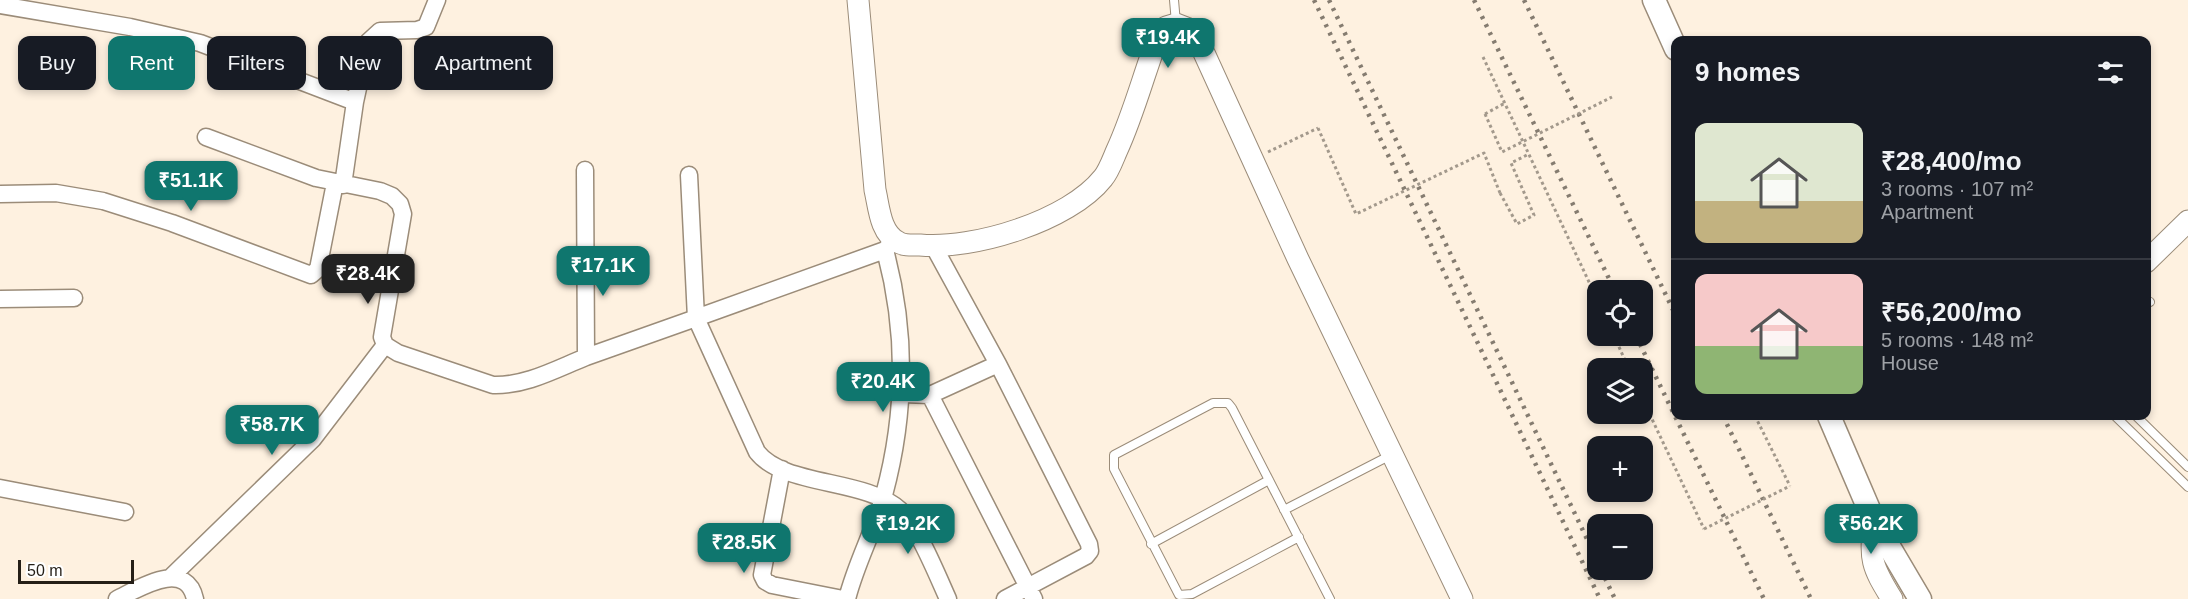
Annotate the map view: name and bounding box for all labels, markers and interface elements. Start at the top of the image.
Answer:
pin: ₹19.4K [1119,18,1217,69]
text: ₹19.4K [1136,26,1200,48]
chip: Buy [18,36,96,90]
chip: Rent [108,36,195,90]
chip: Filters [207,36,306,90]
chip: New [318,36,402,90]
chip: Apartment [414,36,553,90]
icon: filters [2094,56,2127,89]
text: 9 homes [1695,57,1801,87]
text: ₹28,400/mo [1881,146,2022,176]
icon: home [1743,147,1815,219]
pin: ₹51.1K [142,161,240,212]
text: ₹51.1K [159,169,223,191]
text: 3 rooms · 107 m² [1881,178,2033,200]
text: Apartment [1881,201,1973,223]
pin: ₹17.1K [554,246,652,297]
pin: ₹28.4K [319,254,417,305]
text: ₹17.1K [571,254,635,276]
text: ₹28.4K [336,262,400,284]
map controls [1587,280,1653,580]
button: locate [1587,280,1653,346]
text: ₹56,200/mo [1881,297,2022,327]
icon: home [1743,298,1815,370]
text: 5 rooms · 148 m² [1881,329,2033,351]
text: House [1881,352,1939,374]
button: layers [1587,358,1653,424]
pin: ₹20.4K [834,362,932,413]
text: ₹20.4K [851,370,915,392]
pin: ₹58.7K [223,405,321,456]
text: ₹58.7K [240,413,304,435]
button: + [1587,436,1653,502]
pin: ₹19.2K [859,504,957,555]
pin: ₹56.2K [1822,504,1920,555]
text: ₹19.2K [876,512,940,534]
text: ₹56.2K [1839,512,1903,534]
button: − [1587,514,1653,580]
pin: ₹28.5K [695,523,793,574]
text: ₹28.5K [712,531,776,553]
scale bar [18,557,134,584]
text: 50 m [27,562,63,579]

